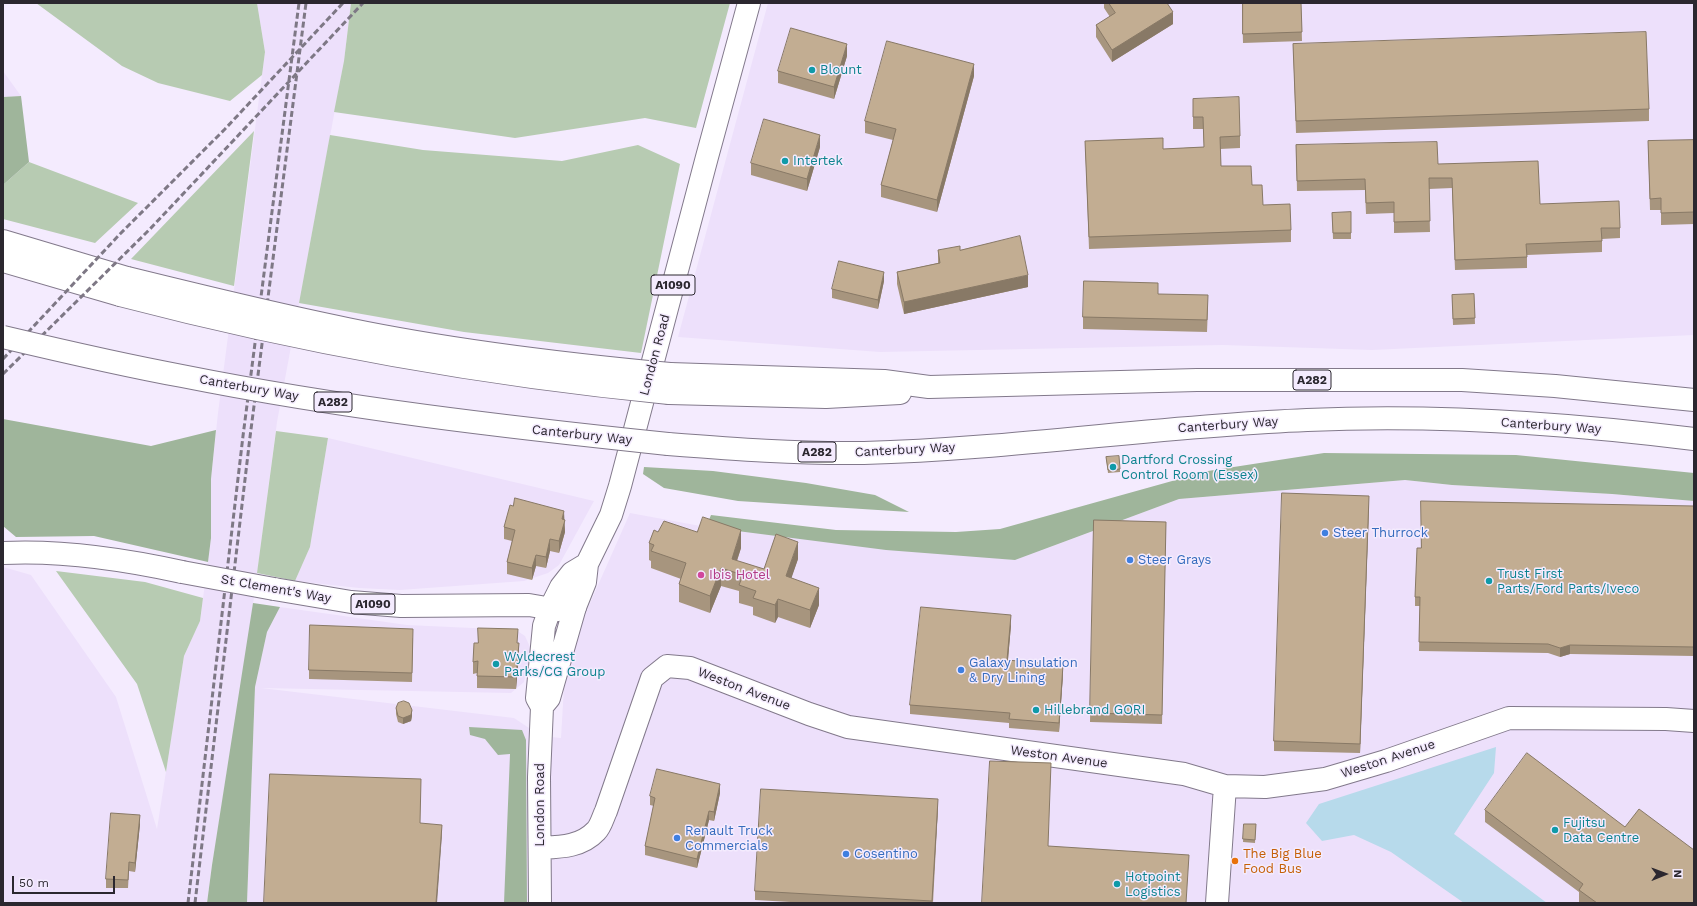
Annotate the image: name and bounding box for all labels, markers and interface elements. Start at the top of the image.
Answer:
place label: Blount [820,62,862,78]
marker: Blount [807,65,817,75]
place label: Intertek [793,153,843,169]
marker: Intertek [780,156,790,166]
road number: A1090 [651,275,695,295]
street label: London Road [637,313,673,397]
road number: A282 [1293,370,1331,390]
street label: Canterbury Way [198,372,300,404]
road number: A282 [314,392,352,412]
street label: Canterbury Way [1177,414,1279,436]
street label: Canterbury Way [1500,415,1602,437]
street label: Canterbury Way [531,422,633,448]
street label: Canterbury Way [854,440,956,460]
road number: A282 [798,442,836,462]
place label: Dartford Crossing Control Room (Essex) [1121,452,1258,483]
marker: Dartford Crossing Control Room (Essex) [1108,462,1118,472]
place label: Steer Thurrock [1333,525,1428,541]
marker: Steer Thurrock [1320,528,1330,538]
place label: Steer Grays [1138,552,1211,568]
marker: Steer Grays [1125,555,1135,565]
place label: Trust First Parts/Ford Parts/Iveco [1497,566,1639,597]
place label: Ibis Hotel [709,567,770,583]
marker: Ibis Hotel [696,570,706,580]
street label: St Clement's Way [220,572,332,606]
marker: Trust First Parts/Ford Parts/Iveco [1484,576,1494,586]
road number: A1090 [351,594,395,614]
place label: Wyldecrest Parks/CG Group [504,649,605,680]
place label: Galaxy Insulation & Dry Lining [969,655,1078,686]
marker: Wyldecrest Parks/CG Group [491,659,501,669]
street label: Weston Avenue [695,664,793,714]
marker: Galaxy Insulation & Dry Lining [956,665,966,675]
place label: Hillebrand GORI [1044,702,1145,718]
marker: Hillebrand GORI [1031,705,1041,715]
street label: Weston Avenue [1339,736,1437,782]
street label: Weston Avenue [1009,742,1109,772]
street label: London Road [532,763,548,847]
place label: Fujitsu Data Centre [1563,815,1639,846]
place label: Renault Truck Commercials [685,823,773,854]
marker: Fujitsu Data Centre [1550,825,1560,835]
marker: Renault Truck Commercials [672,833,682,843]
place label: Cosentino [854,846,918,862]
place label: The Big Blue Food Bus [1243,846,1322,877]
marker: Cosentino [841,849,851,859]
north arrow [1645,854,1685,894]
marker: The Big Blue Food Bus [1230,856,1240,866]
scale bar [14,868,117,894]
place label: Hotpoint Logistics [1125,869,1181,900]
text: N [1671,870,1684,878]
text: 50 m [19,876,49,890]
marker: Hotpoint Logistics [1112,879,1122,889]

